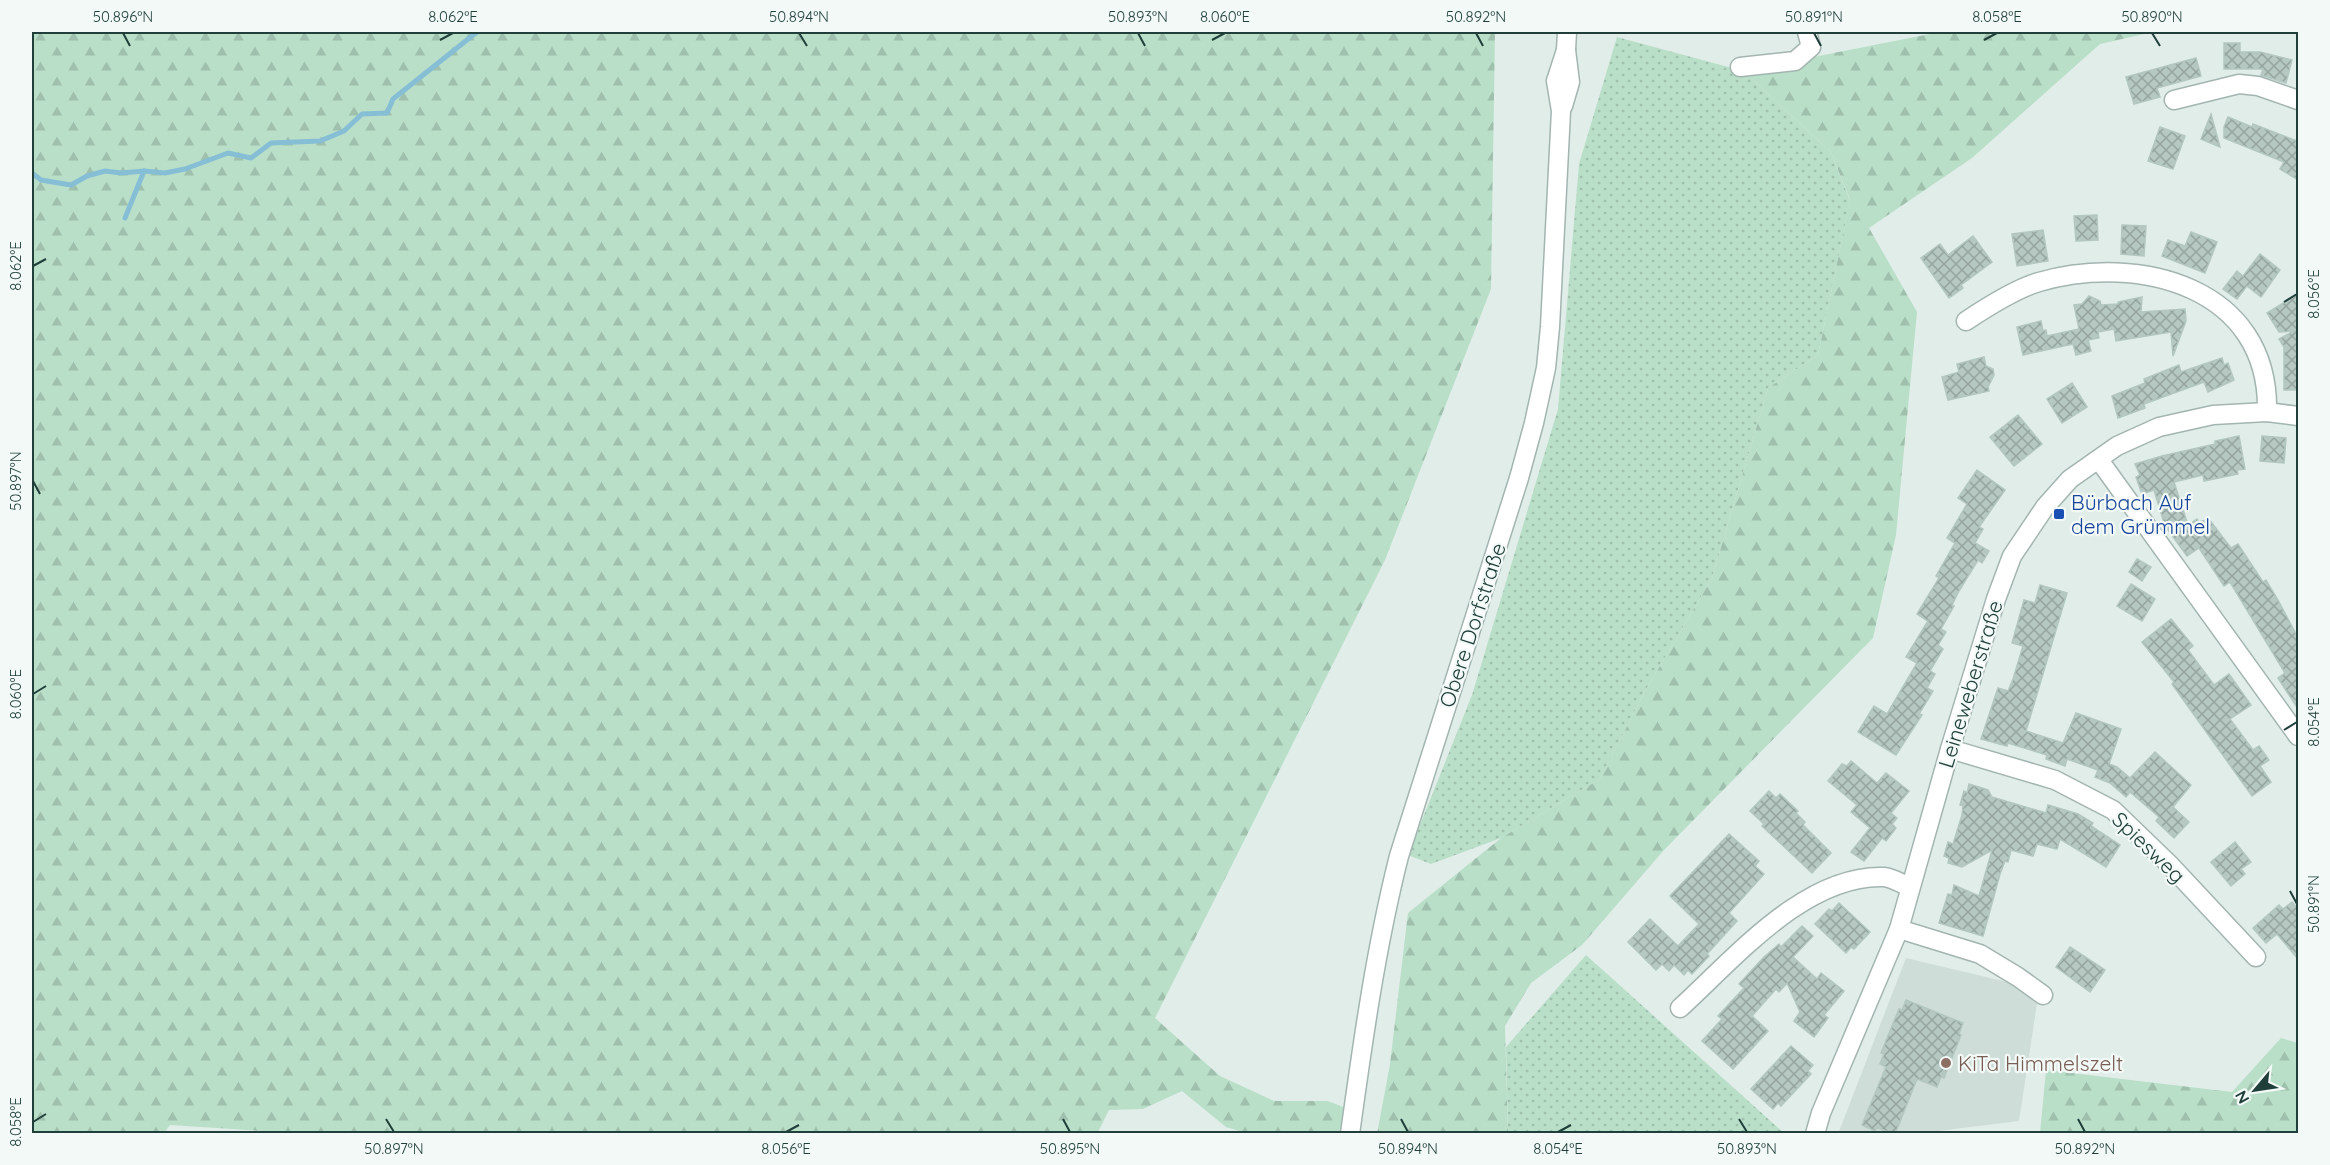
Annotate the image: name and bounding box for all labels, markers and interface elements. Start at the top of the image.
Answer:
text: 50.896°N [93,7,153,26]
text: 8.062°E [428,7,478,26]
text: 50.894°N [769,7,829,26]
text: 50.893°N [1108,7,1168,26]
text: 8.060°E [1200,7,1250,26]
text: 50.892°N [1446,7,1506,26]
text: 50.891°N [1785,7,1843,26]
text: 8.058°E [1972,7,2022,26]
text: 50.890°N [2121,7,2183,26]
text: 8.062°E [6,241,25,291]
text: 8.056°E [2304,269,2323,319]
text: 50.897°N [6,451,25,511]
place label: Bürbach Auf dem Grümmel [2071,489,2210,539]
marker: Bürbach Auf dem Grümmel [2052,507,2066,521]
street label: Obere Dorfstraße [1433,539,1511,711]
street label: Leineweberstraße [1932,597,2008,771]
text: 8.060°E [6,669,25,719]
text: 8.054°E [2304,697,2323,747]
street label: Spiesweg [2107,806,2191,888]
text: 50.891°N [2304,875,2323,933]
place label: KiTa Himmelszelt [1958,1050,2123,1076]
marker: KiTa Himmelszelt [1939,1056,1953,1070]
north arrow [2225,1060,2285,1120]
text: N [2230,1087,2253,1107]
text: 8.058°E [6,1097,25,1147]
text: 50.897°N [364,1139,424,1158]
text: 8.056°E [761,1139,811,1158]
text: 50.895°N [1040,1139,1100,1158]
text: 50.894°N [1378,1139,1438,1158]
text: 8.054°E [1533,1139,1583,1158]
text: 50.893°N [1717,1139,1777,1158]
text: 50.892°N [2055,1139,2115,1158]

